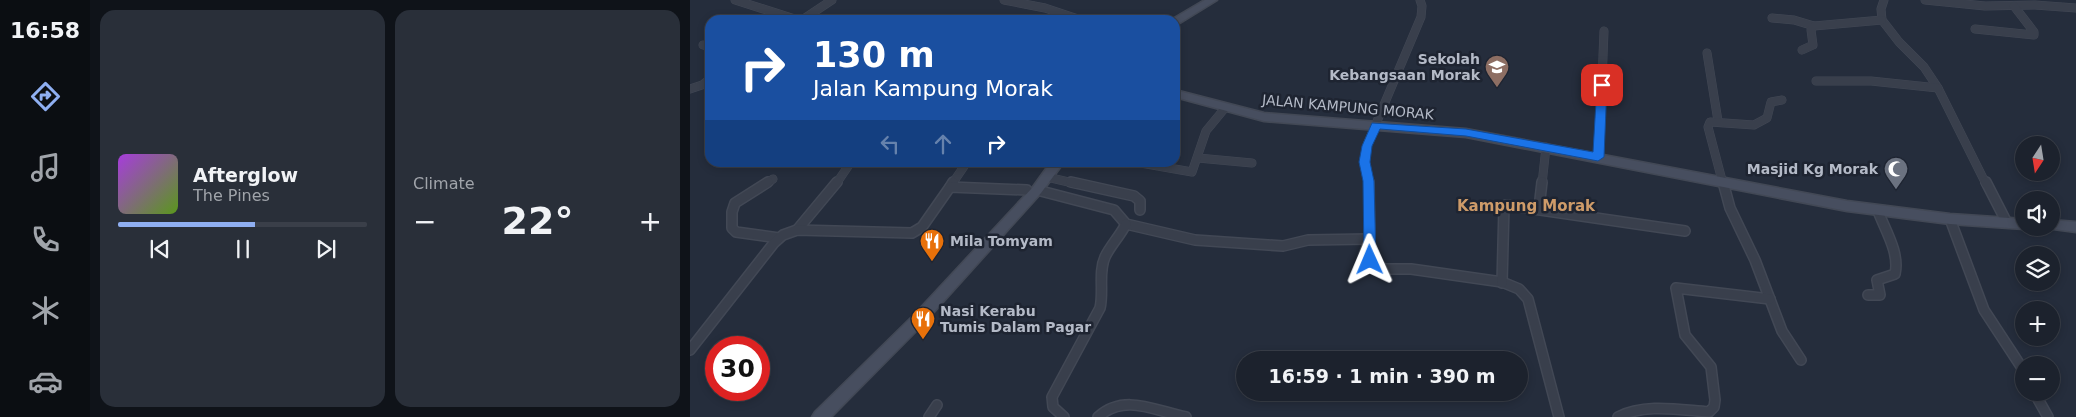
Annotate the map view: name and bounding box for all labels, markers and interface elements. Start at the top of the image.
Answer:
text: 16:58 [10,18,80,43]
icon: right [730,35,795,100]
text: 130 m [813,35,935,75]
place label: Sekolah Kebangsaan Morak [1329,51,1481,83]
school or university icon: Sekolah Kebangsaan Morak [1484,54,1510,88]
pin [1581,64,1623,106]
icon: arrive [1588,71,1616,99]
text: Jalan Kampung Morak [813,76,1053,101]
icon: directions [28,79,63,114]
street label: JALAN KAMPUNG MORAK [1261,91,1435,123]
icon: left [876,130,904,158]
icon: ahead [929,130,957,158]
icon: right [982,130,1010,158]
north arrow [2015,136,2060,181]
map controls [2015,136,2060,401]
icon: music [28,150,63,185]
mosque icon: Masjid Kg Morak [1883,156,1909,190]
place label: Masjid Kg Morak [1747,161,1879,177]
text: Afterglow [193,164,298,186]
text: Climate [413,174,475,193]
text: The Pines [193,186,270,205]
button: sound [2015,191,2060,236]
district label: Kampung Morak [1457,197,1596,215]
text: 22° [502,199,573,243]
text: − [413,205,436,238]
text: + [639,205,662,238]
icon: phone [28,222,63,257]
restaurant icon: Mila Tomyam [919,228,945,262]
place label: Mila Tomyam [950,233,1053,249]
position arrow [1343,233,1395,285]
icon: previous [146,235,174,263]
icon: pause [229,235,257,263]
icon: next [312,235,340,263]
button: layers [2015,246,2060,291]
icon: climate [28,293,63,328]
button: + [2015,301,2060,346]
place label: Nasi Kerabu Tumis Dalam Pagar [940,303,1091,335]
restaurant icon: Nasi Kerabu Tumis Dalam Pagar [910,306,936,340]
speed limit sign: 30 [705,336,770,401]
button: − [2015,356,2060,401]
icon: car [28,364,63,399]
text: 16:59 · 1 min · 390 m [1268,365,1496,387]

